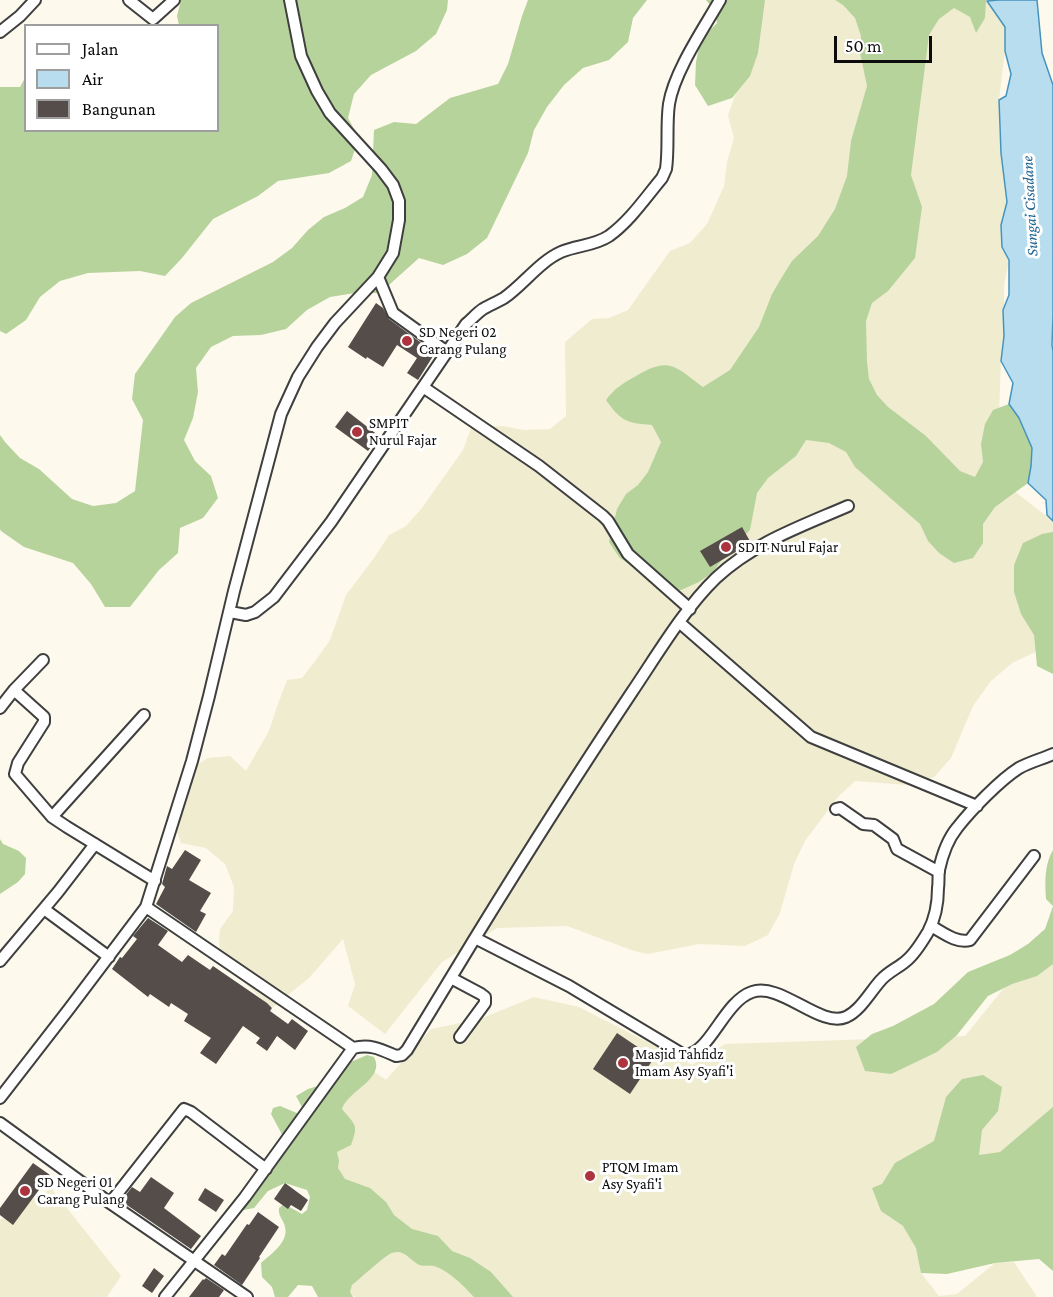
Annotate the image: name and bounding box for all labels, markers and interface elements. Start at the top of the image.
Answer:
legend [24,24,219,132]
scale bar [837,24,934,62]
text: 50 m [845,36,882,56]
text: Jalan [82,39,118,59]
text: Air [82,69,103,89]
text: Bangunan [82,99,156,119]
water label: Sungai Cisadane [1018,155,1042,257]
place label: SD Negeri 02 Carang Pulang [419,323,506,358]
marker: SD Negeri 02 Carang Pulang [400,334,414,348]
place label: SMPIT Nurul Fajar [369,414,437,449]
marker: SMPIT Nurul Fajar [350,425,364,439]
place label: SDIT Nurul Fajar [738,538,838,556]
marker: SDIT Nurul Fajar [719,540,733,554]
place label: Masjid Tahfidz Imam Asy Syafi'i [635,1045,733,1080]
marker: Masjid Tahfidz Imam Asy Syafi'i [616,1056,630,1070]
place label: PTQM Imam Asy Syafi'i [602,1158,678,1193]
marker: PTQM Imam Asy Syafi'i [583,1169,597,1183]
place label: SD Negeri 01 Carang Pulang [37,1173,124,1208]
marker: SD Negeri 01 Carang Pulang [18,1184,32,1198]

